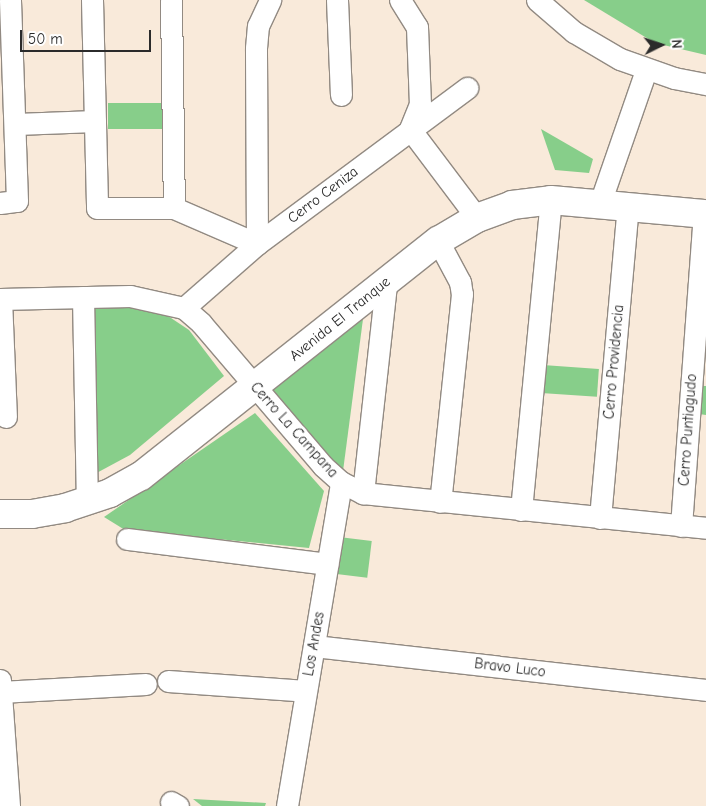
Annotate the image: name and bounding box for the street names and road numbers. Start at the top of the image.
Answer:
street label: Cerro Ceniza [284,163,362,227]
street label: Avenida El Tranque [286,273,394,365]
street label: Cerro Providencia [600,304,628,420]
street label: Cerro Puntiagudo [675,373,701,487]
street label: Cerro La Campana [246,378,342,482]
street label: Los Andes [299,610,329,678]
street label: Bravo Luco [473,655,547,681]

